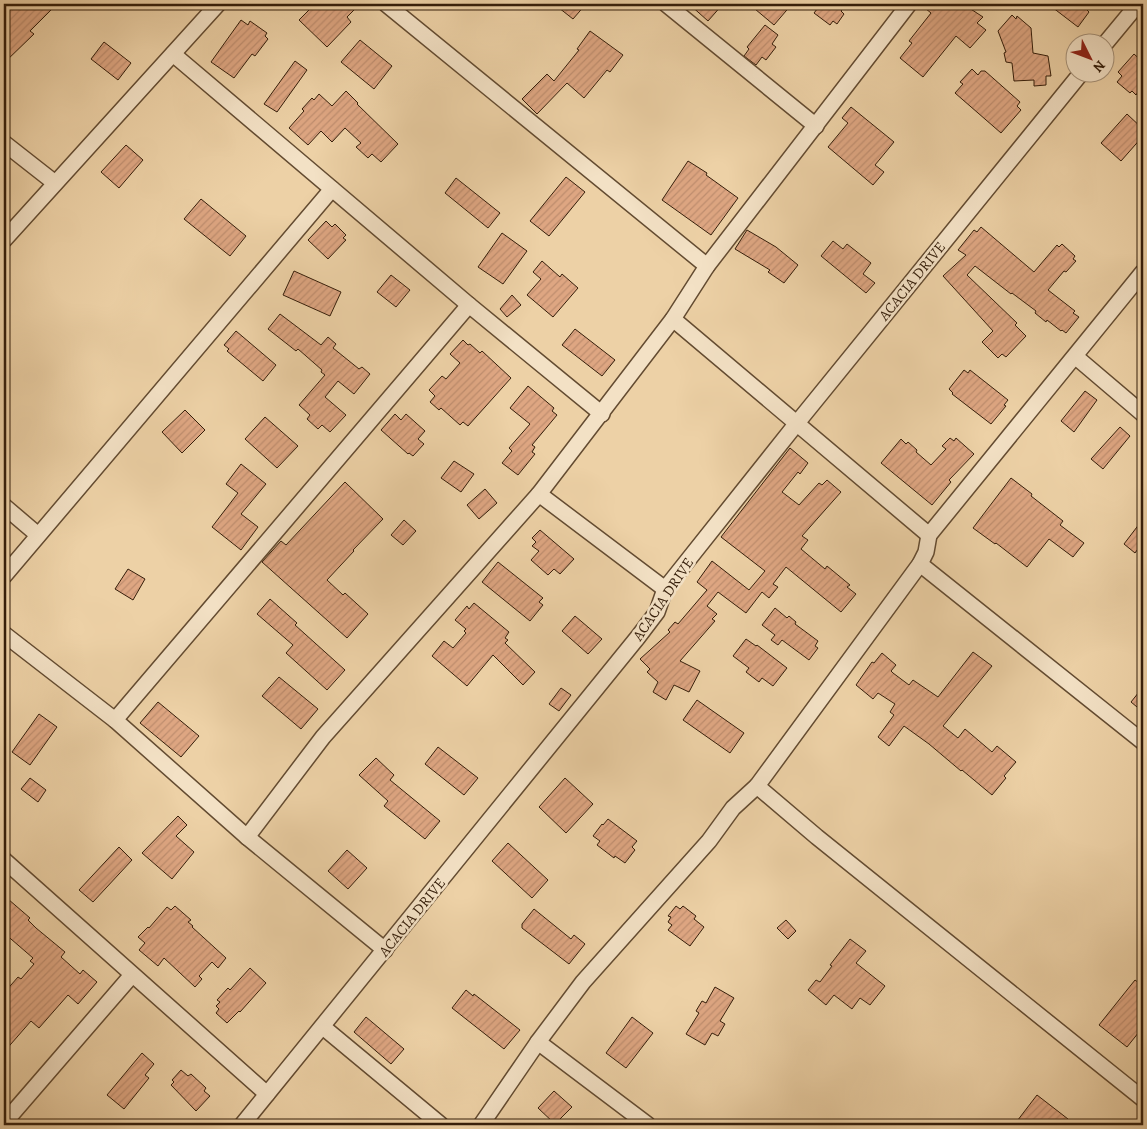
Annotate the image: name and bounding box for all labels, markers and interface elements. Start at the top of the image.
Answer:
north arrow [1064,32,1114,82]
text: N [1089,56,1110,77]
street label: ACACIA DRIVE [873,237,950,325]
street label: ACACIA DRIVE [627,554,698,645]
street label: ACACIA DRIVE [373,873,450,961]

